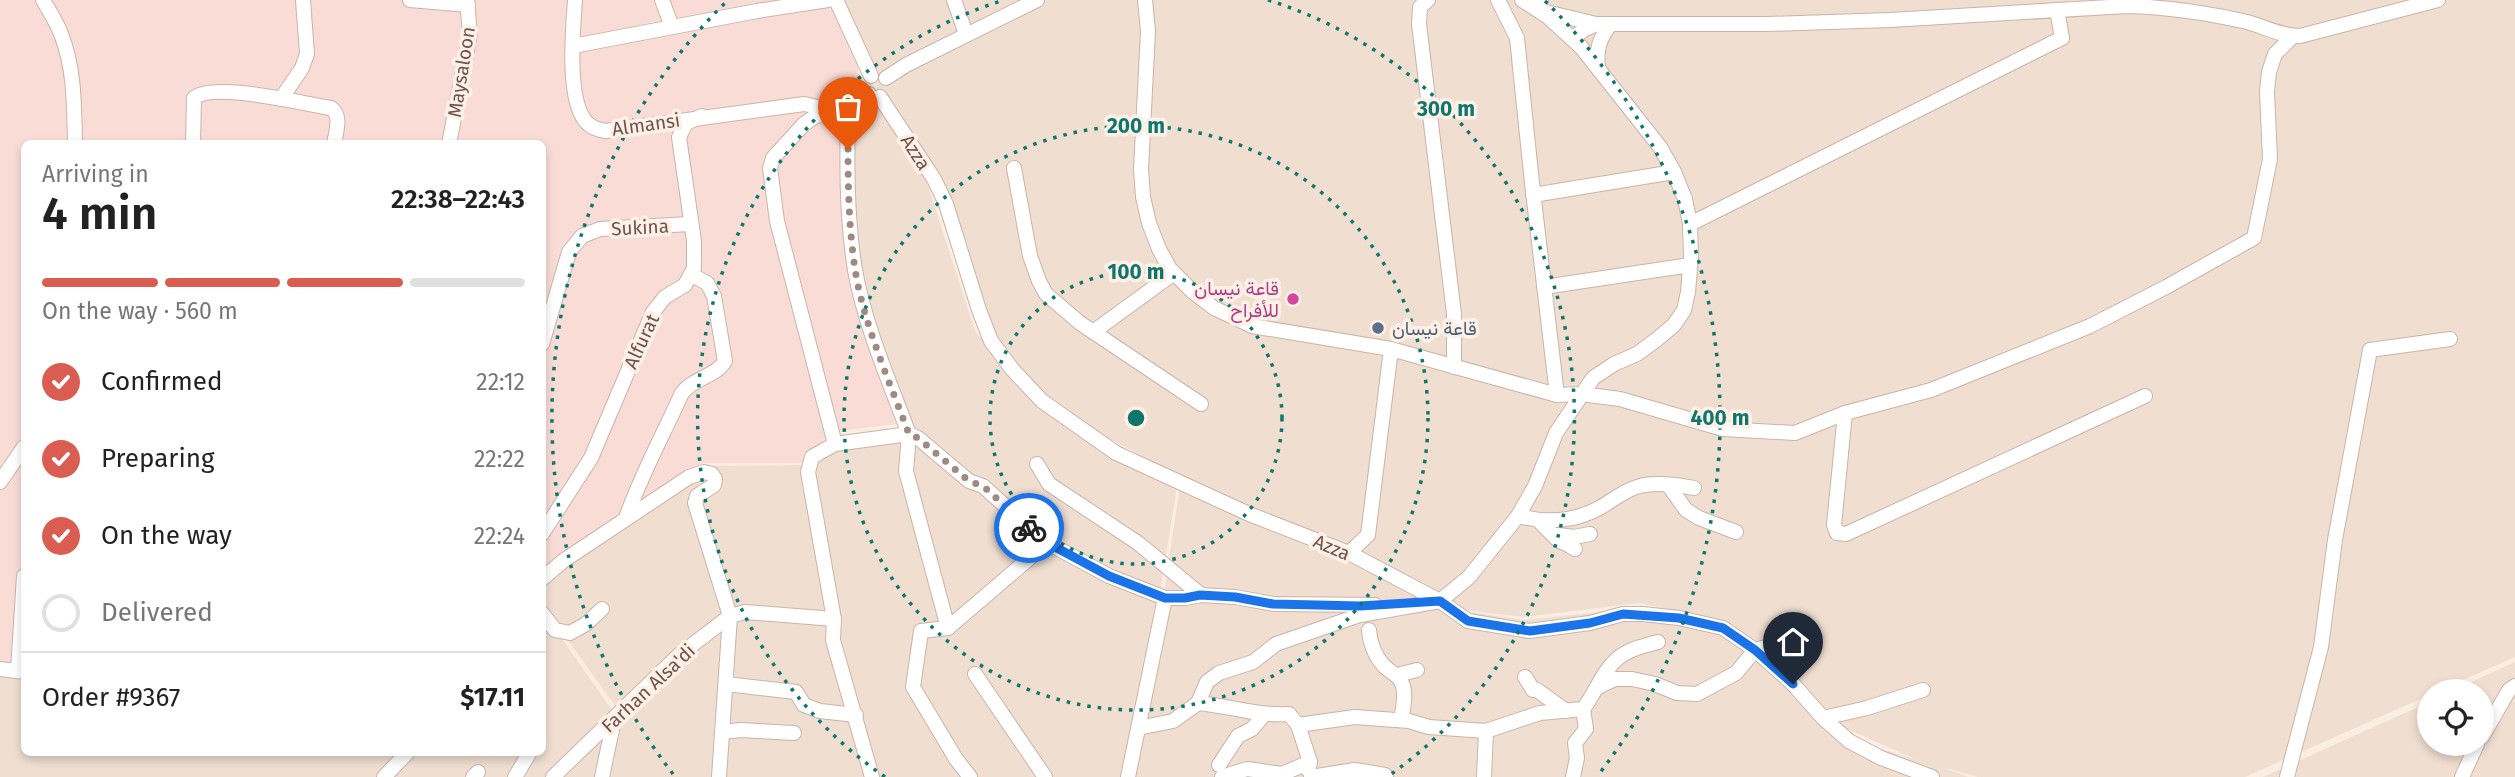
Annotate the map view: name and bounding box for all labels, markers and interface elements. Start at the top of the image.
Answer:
street label: Maysaloon [443,25,480,119]
pin [818,77,878,149]
icon: bag [829,88,867,126]
text: 300 m [1416,96,1475,122]
street label: Almansi [611,108,682,141]
text: 200 m [1107,113,1165,139]
street label: Azza [896,130,935,174]
text: Arriving in [42,160,149,188]
text: 22:38–22:43 [391,184,525,215]
text: 4 min [42,186,157,241]
street label: Sukina [610,214,670,241]
text: 100 m [1107,259,1165,285]
place label: قاعة نيسان للأفراح [1194,277,1279,323]
marker: قاعة نيسان للأفراح [1285,291,1301,307]
text: On the way · 560 m [42,297,238,325]
street label: Alfurat [619,310,664,372]
place label: قاعة نيسان [1392,317,1477,340]
marker: قاعة نيسان [1370,320,1386,336]
icon: check [42,363,80,401]
text: Confirmed [101,366,222,397]
text: 22:12 [476,368,525,396]
text: 400 m [1690,405,1750,431]
centre of rings [1124,406,1148,430]
icon: check [42,440,80,478]
text: Preparing [101,443,214,474]
text: 22:22 [474,445,525,473]
courier [994,493,1064,563]
icon: bike [1010,509,1048,547]
icon: check [42,517,80,555]
text: On the way [101,520,232,551]
text: 22:24 [474,522,525,550]
street label: Azza [1310,530,1354,565]
text: Delivered [101,597,213,628]
pin [1763,612,1823,684]
icon: home [1774,623,1812,661]
street label: Farhan Alsa'di [597,639,700,738]
map controls [2417,679,2494,756]
button: locate [2417,679,2494,756]
text: Order #9367 [42,682,180,713]
text: $17.11 [460,682,525,713]

